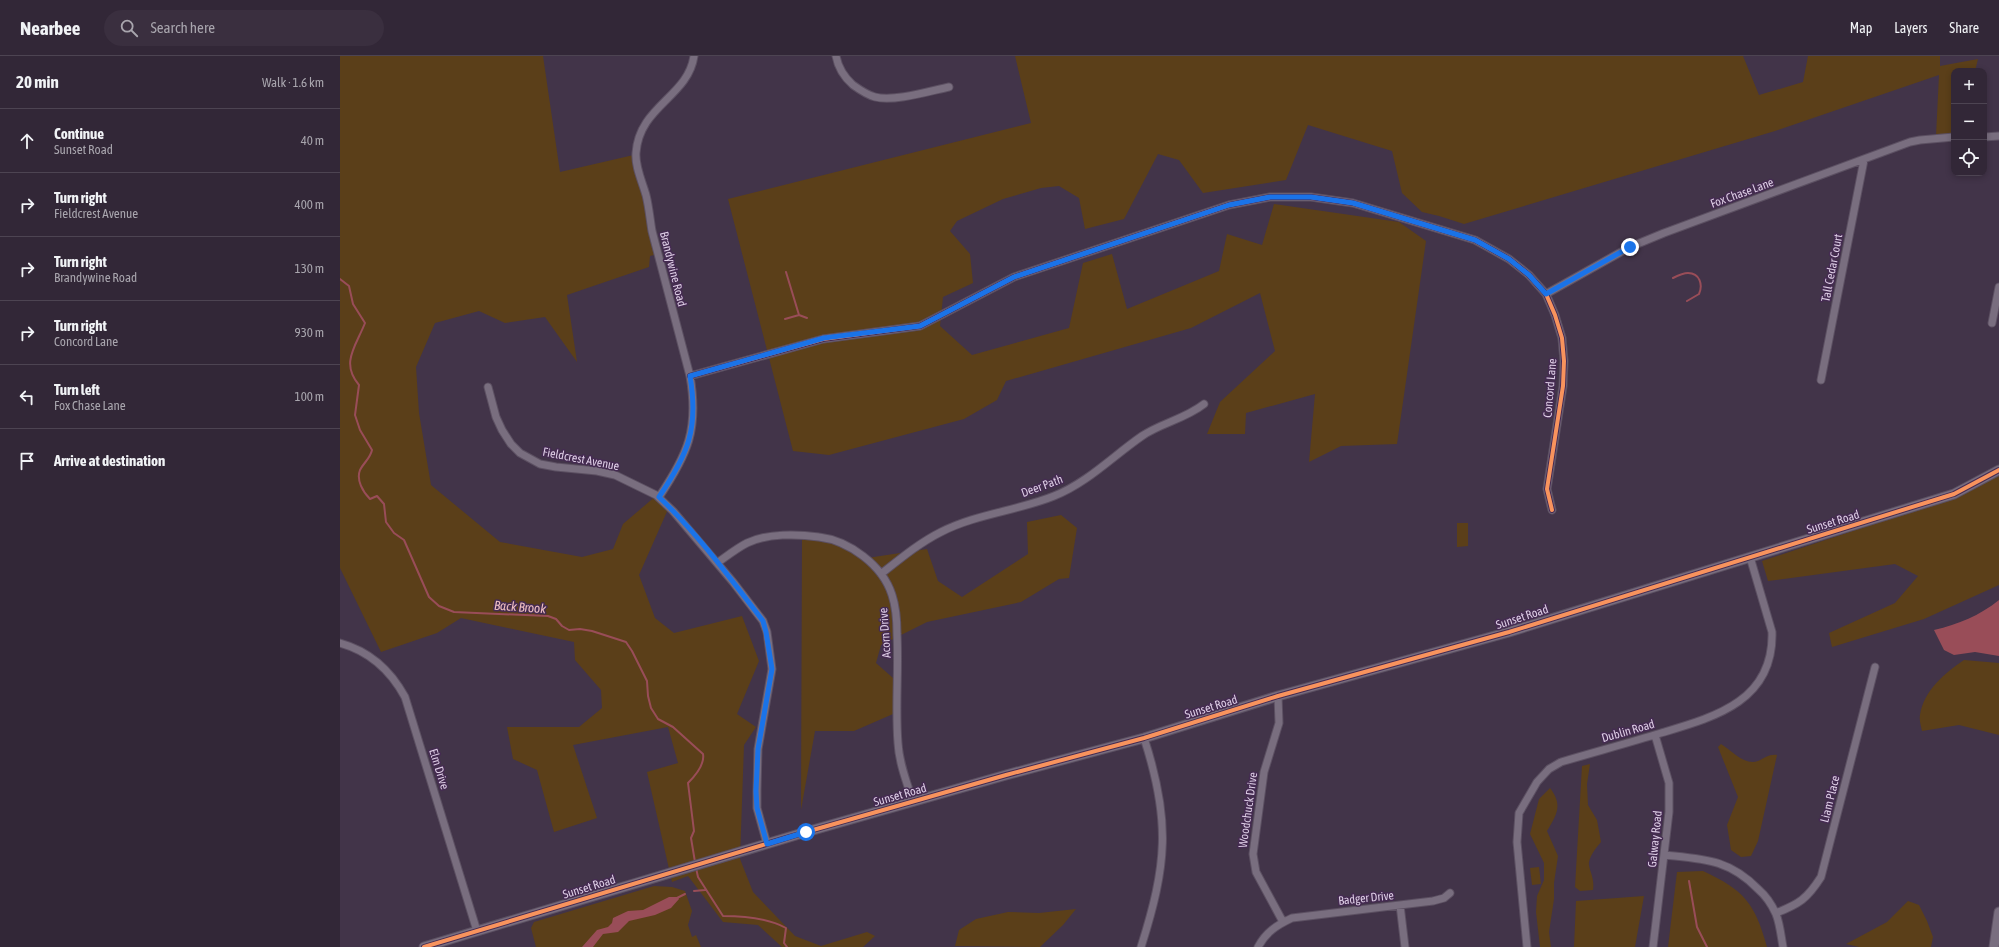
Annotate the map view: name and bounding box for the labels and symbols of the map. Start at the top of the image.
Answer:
street label: Fox Chase Lane [1708,175,1776,211]
street label: Brandywine Road [657,230,689,308]
street label: Tall Cedar Court [1819,232,1846,303]
route end [1621,238,1639,256]
street label: Concord Lane [1540,358,1560,418]
street label: Fieldcrest Avenue [541,445,621,473]
street label: Deer Path [1019,472,1065,500]
street label: Sunset Road [1805,507,1861,537]
water label: Back Brook [494,598,547,616]
street label: Sunset Road [1494,602,1550,632]
street label: Acorn Drive [876,607,894,659]
street label: Sunset Road [1183,692,1239,722]
street label: Dublin Road [1600,717,1656,745]
street label: Elm Drive [426,747,452,791]
street label: Woodchuck Drive [1236,771,1260,849]
street label: Liam Place [1817,774,1843,824]
street label: Sunset Road [872,781,928,809]
street label: Galway Road [1645,810,1665,868]
route start [797,823,815,841]
street label: Sunset Road [561,872,617,902]
street label: Badger Drive [1338,888,1394,908]

